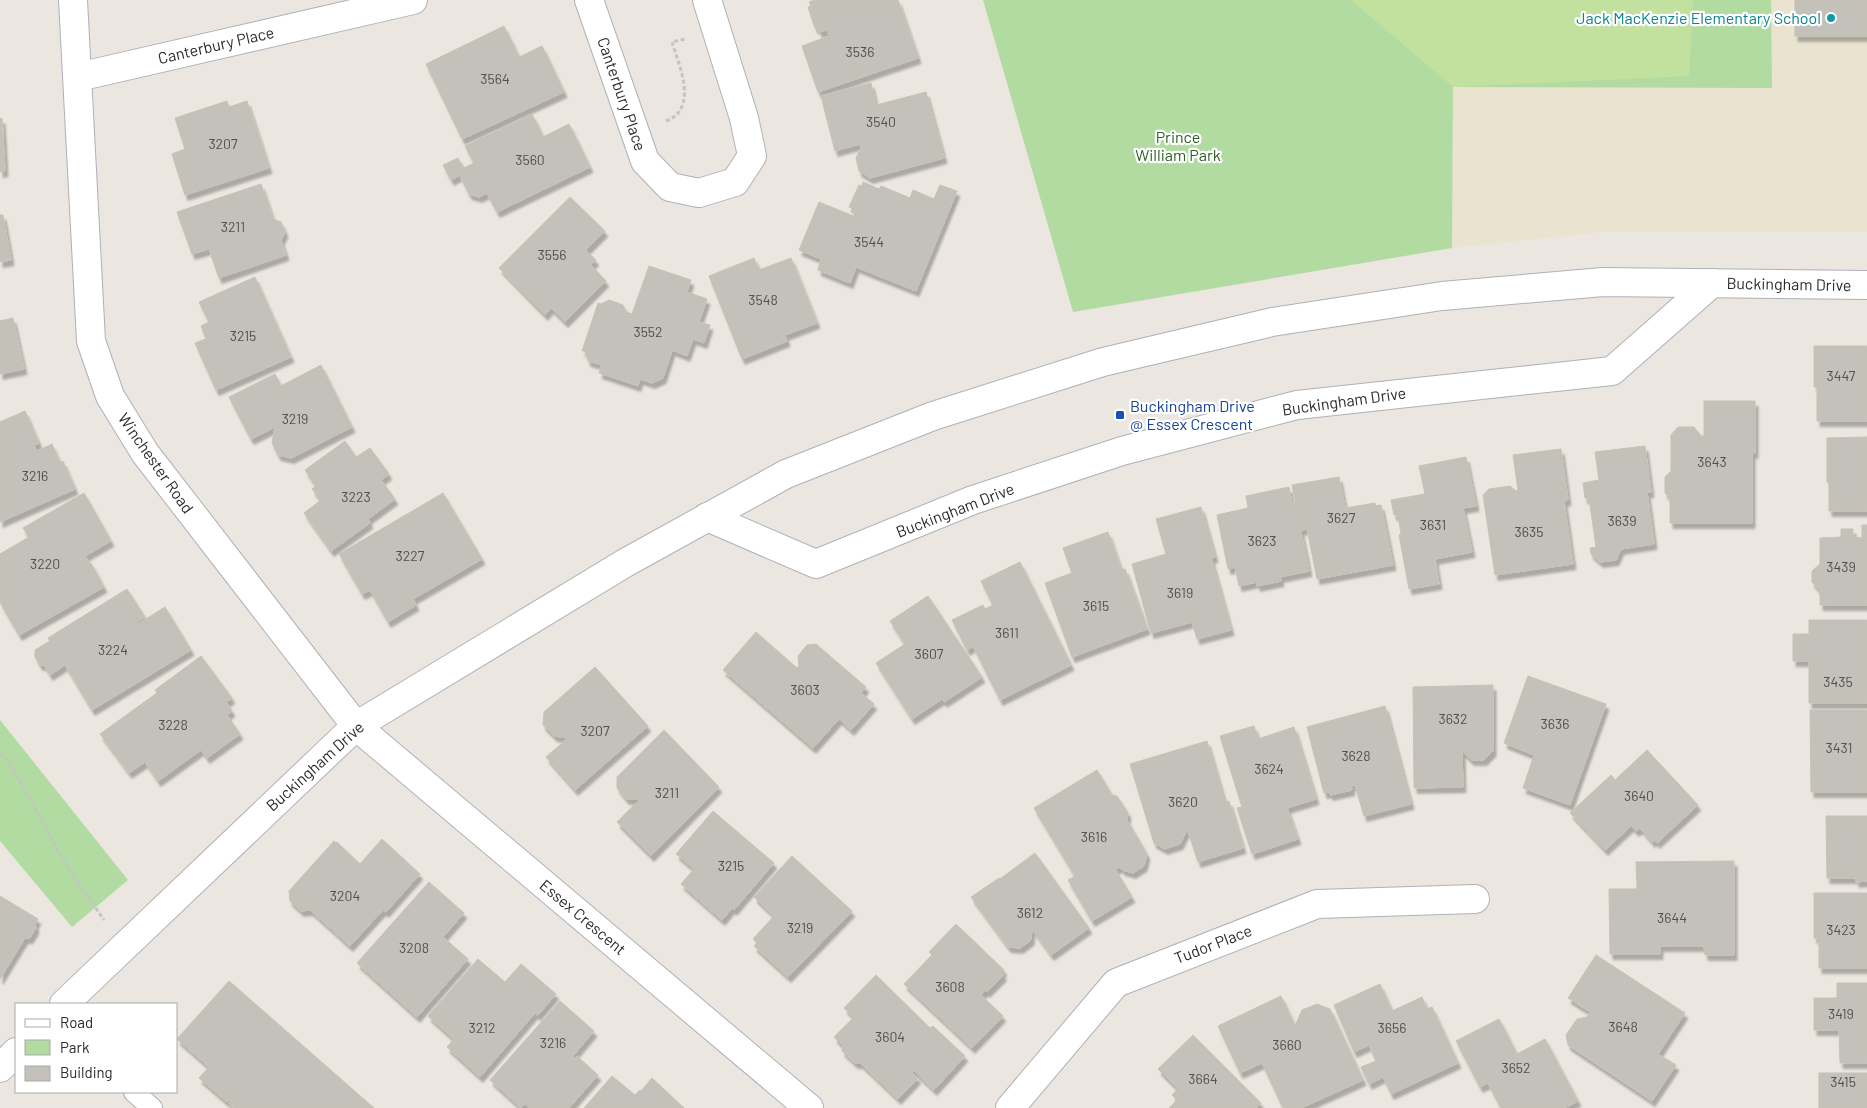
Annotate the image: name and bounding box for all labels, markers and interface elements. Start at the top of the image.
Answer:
place label: Jack MacKenzie Elementary School [1576,8,1821,27]
marker: Jack MacKenzie Elementary School [1825,12,1837,24]
street label: Canterbury Place [156,22,276,67]
street label: Canterbury Place [594,35,651,153]
house number: 3536 [846,43,874,60]
house number: 3564 [480,70,510,87]
house number: 3540 [866,113,896,130]
park label: Prince William Park [1135,127,1221,164]
house number: 3207 [208,135,238,152]
house number: 3560 [515,151,545,168]
house number: 3211 [221,218,245,235]
house number: 3544 [854,233,884,250]
house number: 3556 [538,246,566,263]
street label: Buckingham Drive [1726,273,1852,294]
house number: 3548 [748,291,778,308]
house number: 3552 [633,323,663,340]
house number: 3215 [230,327,256,344]
house number: 3447 [1827,367,1856,384]
street label: Buckingham Drive [1281,382,1407,419]
place label: Buckingham Drive @ Essex Crescent [1130,396,1255,433]
street label: Winchester Road [115,409,198,517]
marker: Buckingham Drive @ Essex Crescent [1114,409,1126,421]
house number: 3219 [282,410,308,427]
house number: 3643 [1697,453,1727,470]
house number: 3216 [22,467,48,484]
street label: Buckingham Drive [893,478,1017,541]
house number: 3223 [341,488,371,505]
house number: 3627 [1327,509,1356,526]
house number: 3639 [1608,512,1636,529]
house number: 3631 [1420,516,1446,533]
house number: 3635 [1515,523,1543,540]
house number: 3623 [1247,532,1277,549]
house number: 3227 [396,547,425,564]
house number: 3220 [30,555,60,572]
house number: 3439 [1826,558,1856,575]
house number: 3619 [1167,584,1193,601]
house number: 3615 [1083,597,1109,614]
house number: 3611 [995,624,1019,641]
house number: 3224 [98,641,128,658]
house number: 3607 [915,645,944,662]
house number: 3435 [1823,673,1853,690]
house number: 3603 [790,681,820,698]
house number: 3632 [1438,710,1468,727]
house number: 3636 [1541,715,1569,732]
house number: 3228 [158,716,188,733]
street label: Buckingham Drive [262,717,367,814]
house number: 3207 [580,722,610,739]
house number: 3431 [1826,739,1852,756]
house number: 3628 [1341,747,1371,764]
house number: 3624 [1254,760,1284,777]
house number: 3211 [655,784,679,801]
house number: 3640 [1624,787,1654,804]
house number: 3620 [1168,793,1198,810]
house number: 3616 [1081,828,1107,845]
house number: 3215 [718,857,744,874]
street label: Essex Crescent [536,875,630,958]
house number: 3204 [330,887,360,904]
house number: 3612 [1017,904,1043,921]
house number: 3644 [1657,909,1687,926]
house number: 3219 [787,919,813,936]
street label: Tudor Place [1171,920,1254,967]
house number: 3423 [1826,921,1856,938]
house number: 3208 [399,939,429,956]
house number: 3608 [935,978,965,995]
legend [15,1003,178,1093]
house number: 3419 [1828,1005,1854,1022]
text: Road [60,1013,93,1031]
house number: 3648 [1608,1018,1638,1035]
house number: 3212 [469,1019,495,1036]
house number: 3656 [1378,1019,1406,1036]
house number: 3604 [875,1028,905,1045]
house number: 3216 [540,1034,566,1051]
house number: 3660 [1272,1036,1302,1053]
text: Park [60,1038,90,1056]
house number: 3652 [1501,1059,1531,1076]
text: Building [60,1063,113,1081]
house number: 3664 [1188,1070,1218,1087]
house number: 3415 [1830,1073,1856,1090]

